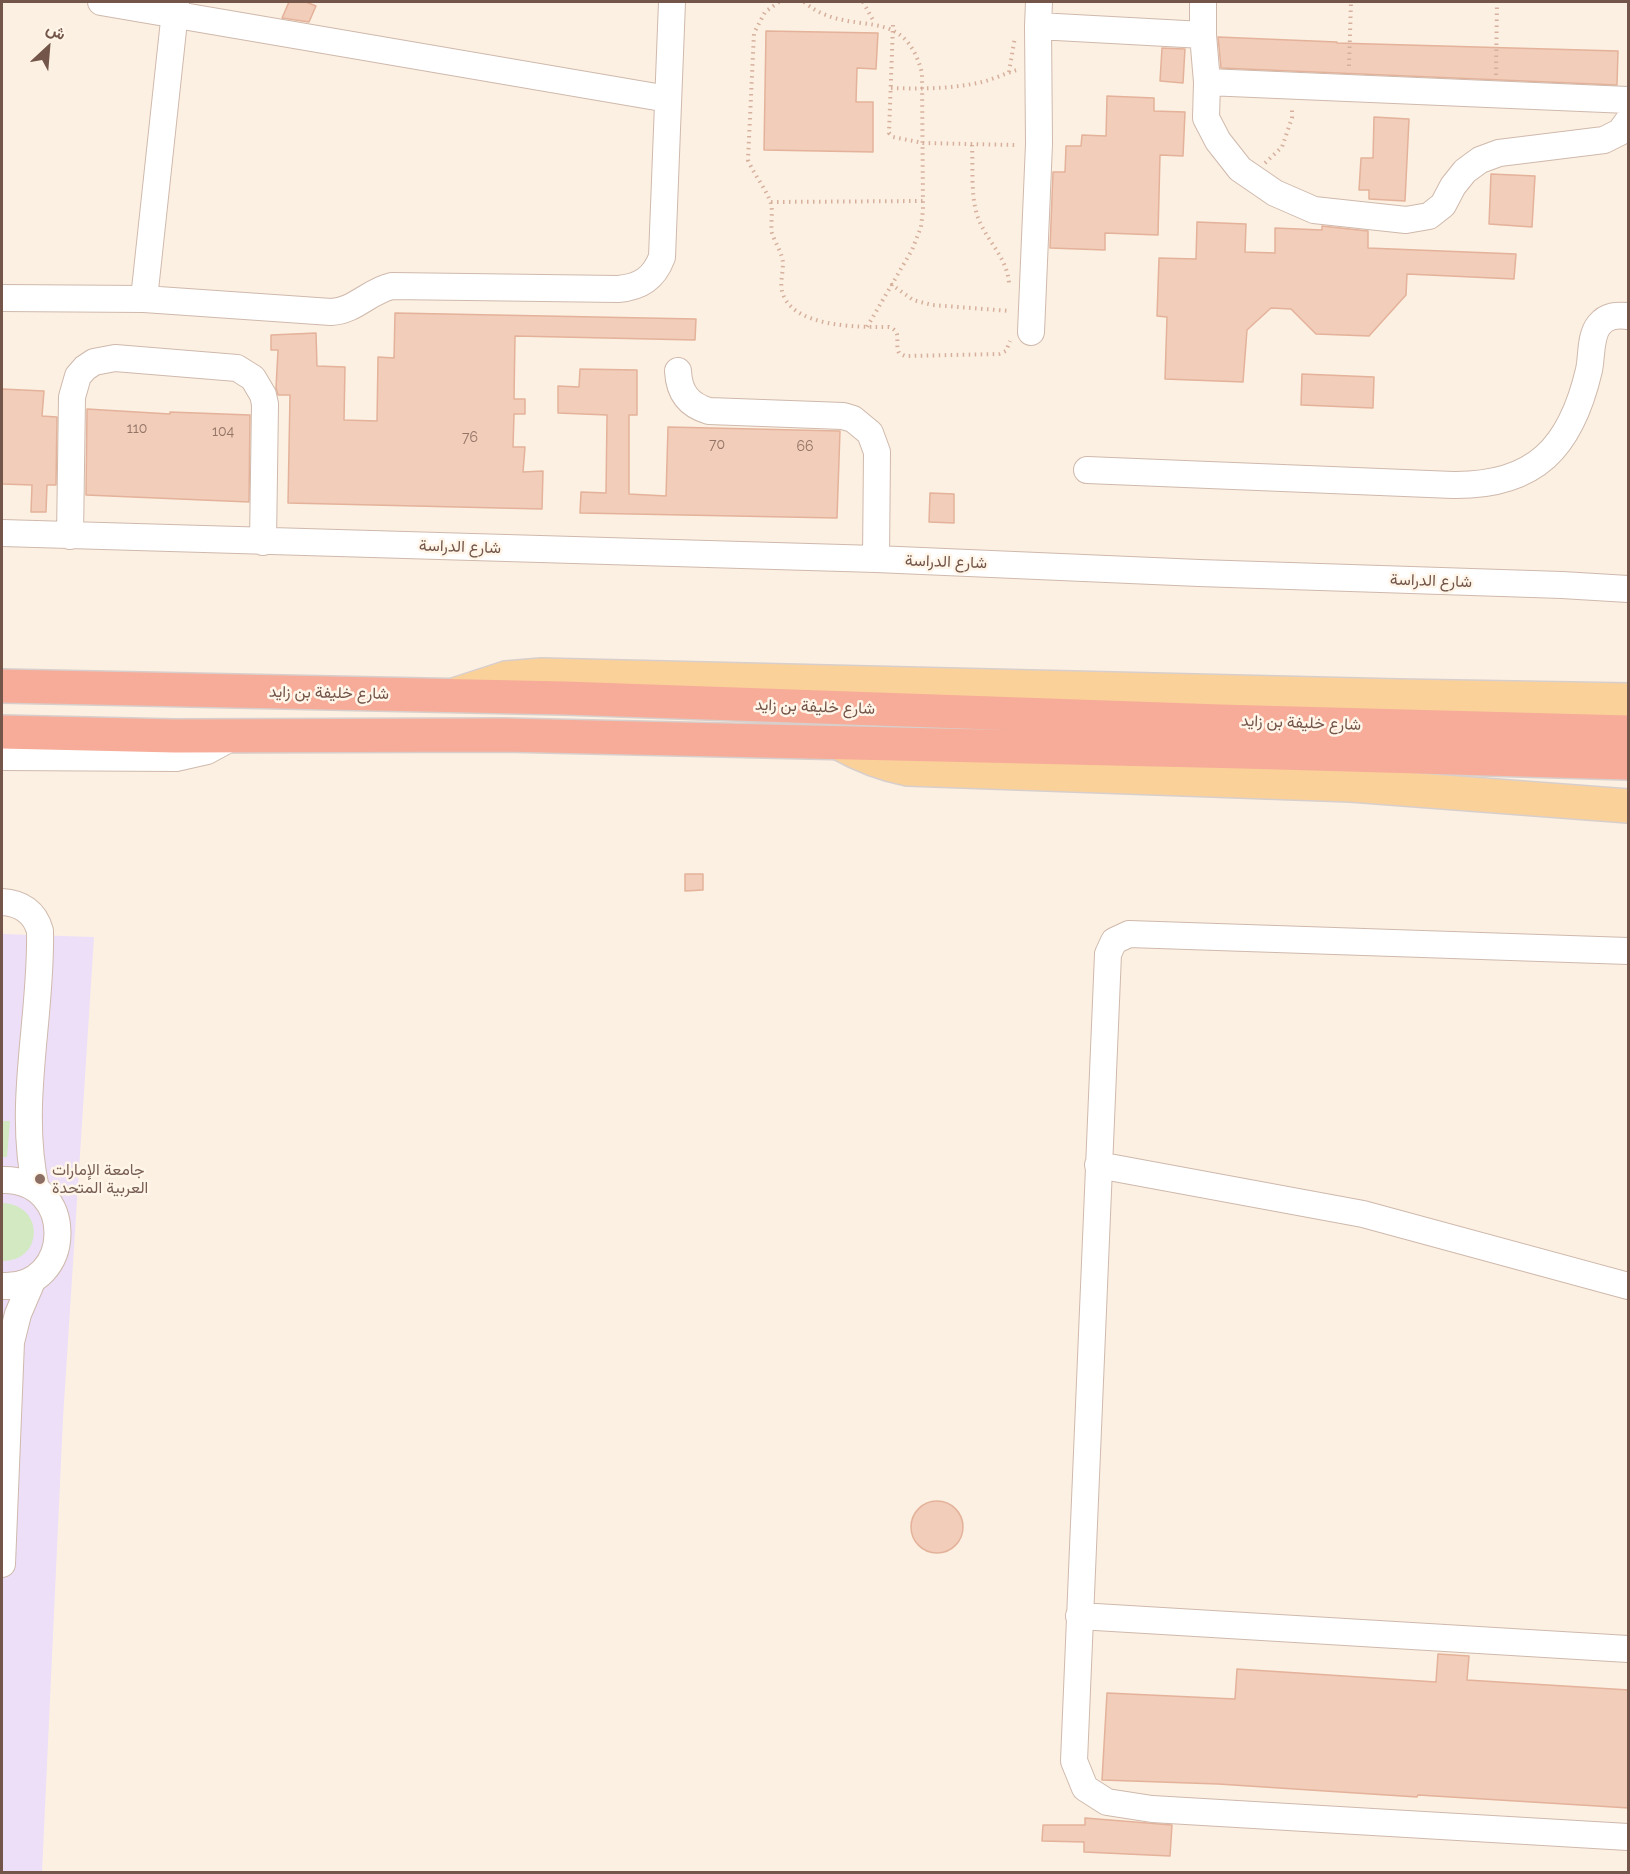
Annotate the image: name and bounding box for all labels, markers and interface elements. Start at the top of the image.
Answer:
north arrow [18,18,78,78]
text: ش [43,19,69,44]
house number: 110 [127,421,147,437]
house number: 104 [212,424,234,440]
house number: 76 [462,430,478,446]
house number: 70 [709,437,725,453]
house number: 66 [797,439,813,455]
street label: شارع الدراسة [419,536,501,558]
street label: شارع الدراسة [905,551,987,573]
street label: شارع الدراسة [1390,570,1472,592]
street label: شارع خليفة بن زايد [269,682,389,704]
street label: شارع خليفة بن زايد [755,695,875,719]
street label: شارع خليفة بن زايد [1241,711,1361,735]
place label: جامعة الإمارات العربية المتحدة [52,1160,148,1198]
marker: جامعة الإمارات العربية المتحدة [33,1172,47,1186]

